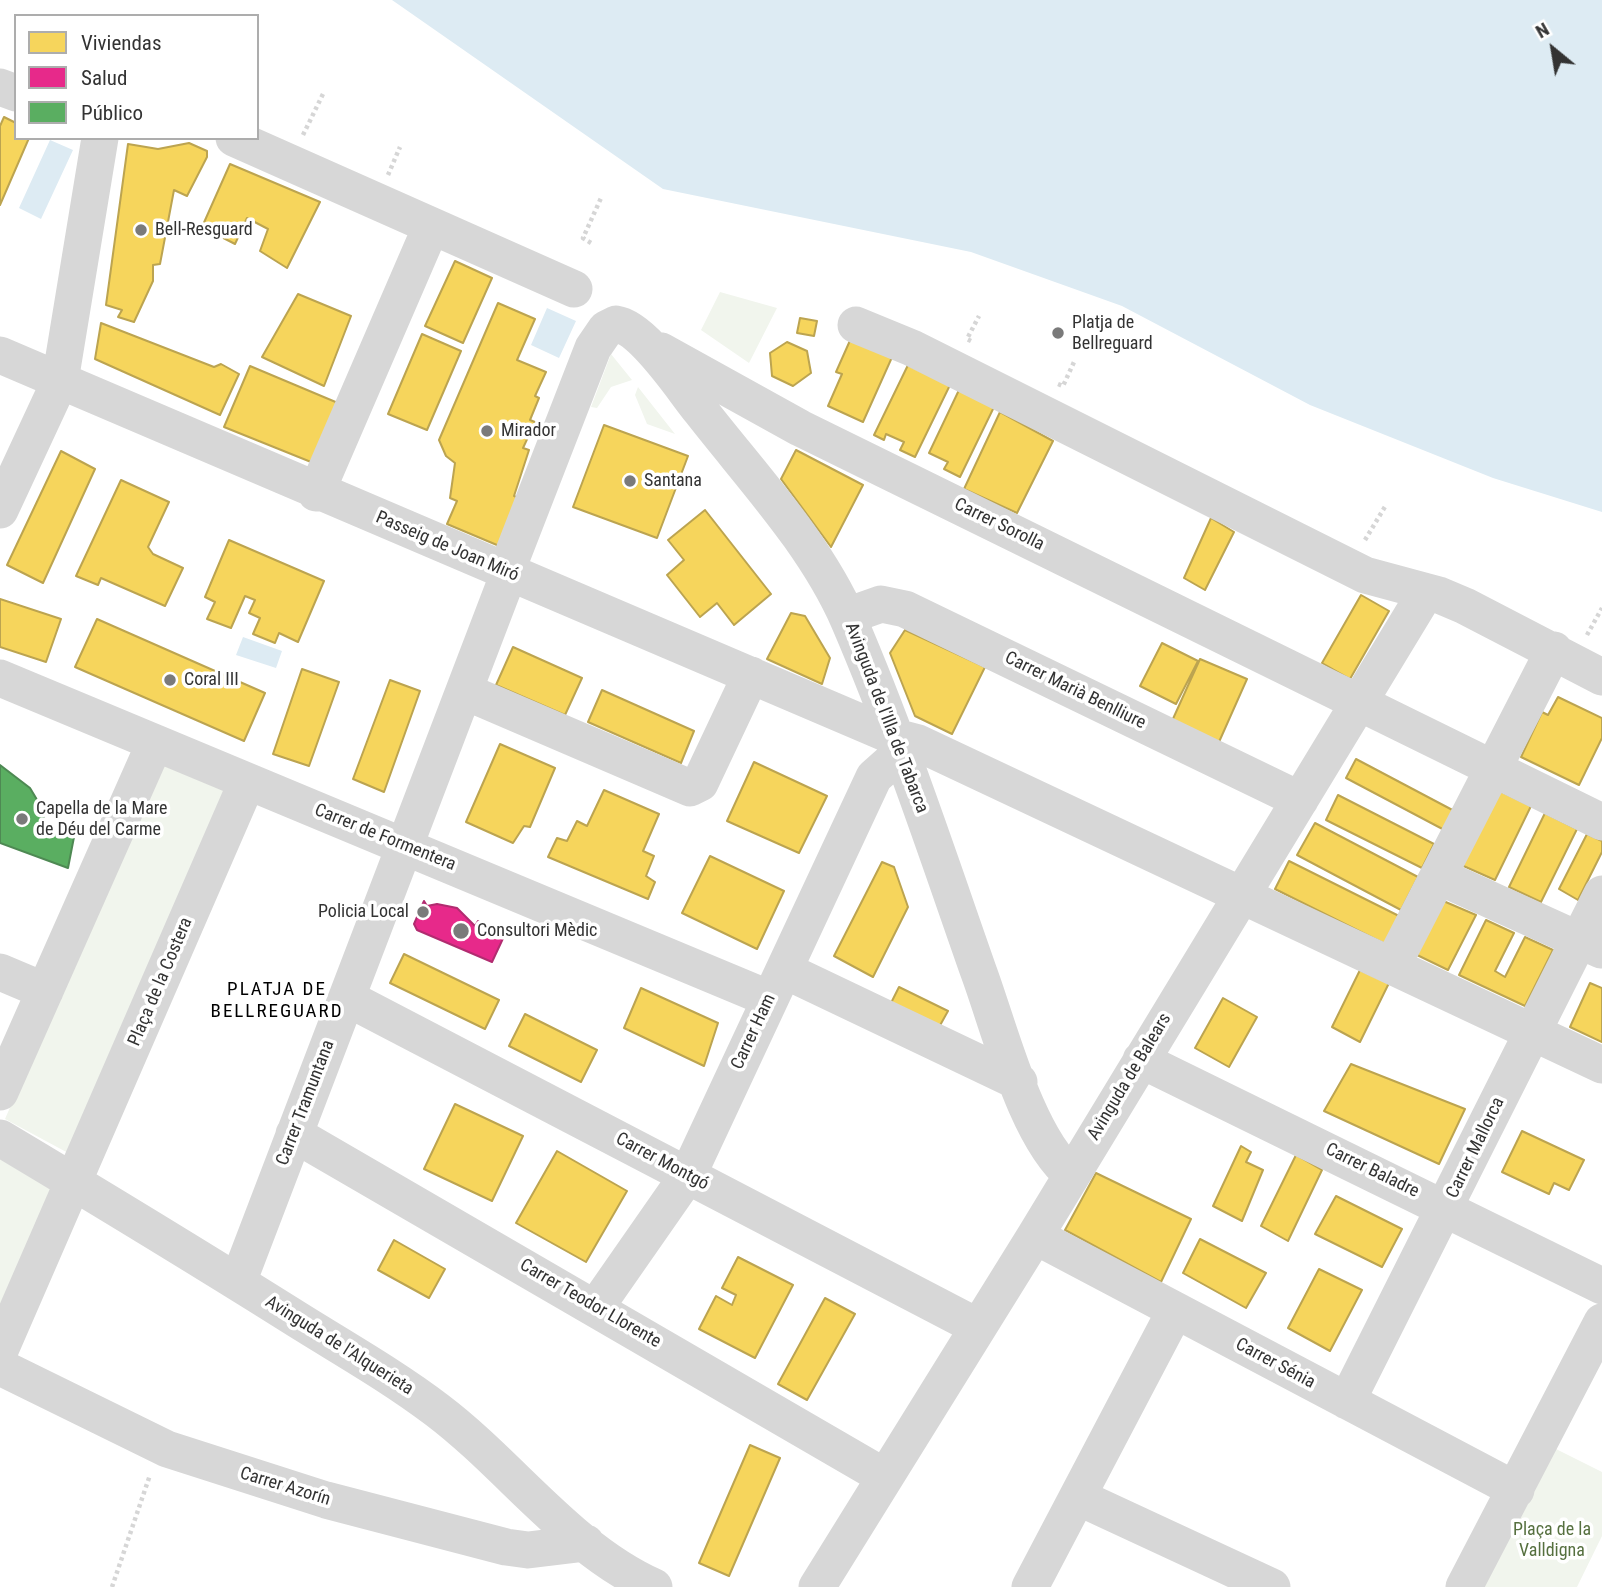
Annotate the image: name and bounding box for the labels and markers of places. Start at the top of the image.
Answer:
place label: Bell-Resguard [155,219,253,241]
marker: Bell-Resguard [133,222,149,238]
place label: Platja de Bellreguard [1072,312,1153,354]
marker: Platja de Bellreguard [1050,325,1066,341]
place label: Mirador [501,420,556,442]
marker: Mirador [479,423,495,439]
place label: Santana [644,470,702,492]
marker: Santana [622,473,638,489]
place label: Coral III [184,669,239,691]
marker: Coral III [162,672,178,688]
place label: Capella de la Mare de Déu del Carme [36,798,168,840]
marker: Capella de la Mare de Déu del Carme [14,811,30,827]
place label: Policia Local [318,901,409,923]
marker: Policia Local [415,904,431,920]
place label: Consultori Mèdic [477,920,597,942]
marker: Consultori Mèdic [451,921,471,941]

